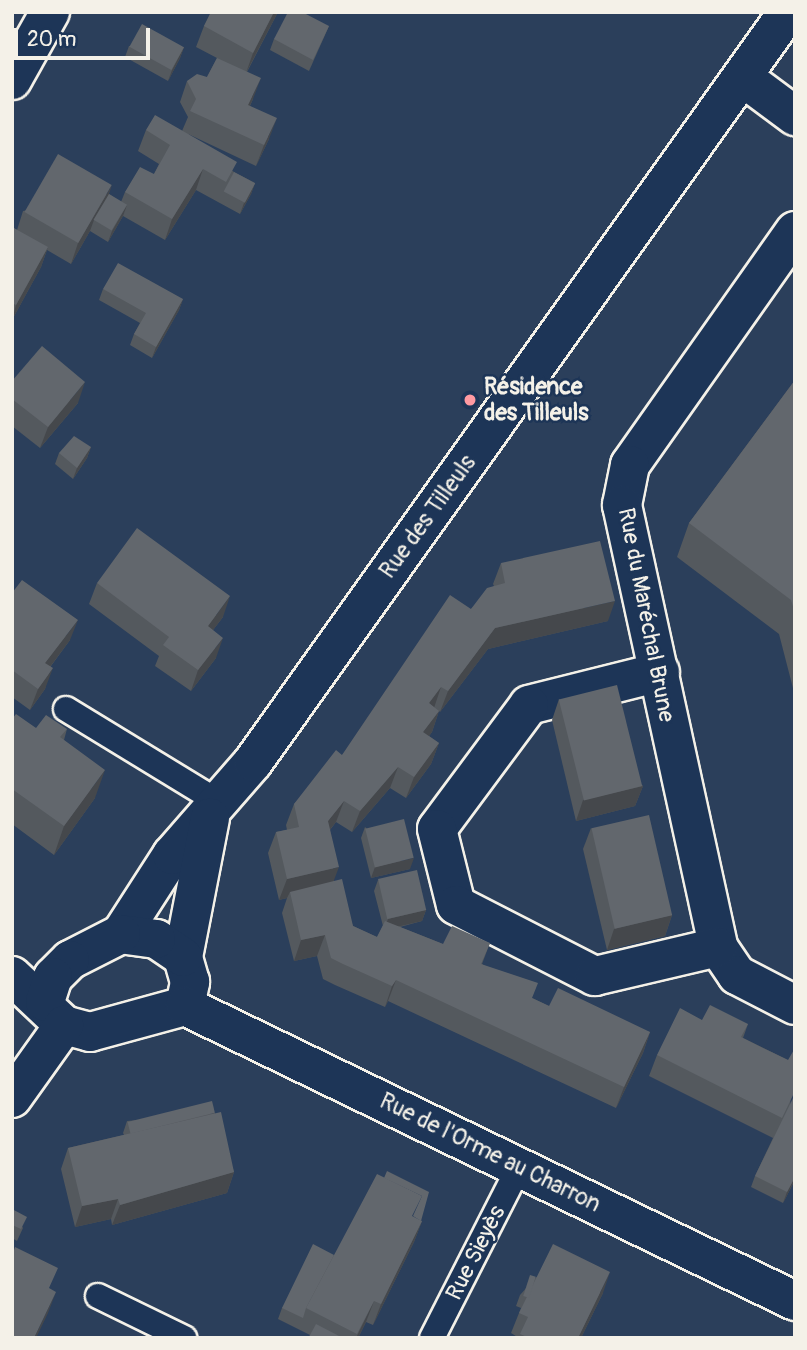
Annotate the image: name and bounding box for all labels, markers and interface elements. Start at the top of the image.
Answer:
scale bar [18,14,154,58]
text: 20 m [27,26,76,53]
place label: Résidence des Tilleuls [484,373,589,427]
marker: Résidence des Tilleuls [462,392,478,408]
street label: Rue des Tilleuls [374,450,482,584]
street label: Rue du Maréchal Brune [612,506,680,724]
street label: Rue de l'Orme au Charron [375,1088,605,1218]
street label: Rue Sieyès [440,1201,512,1305]

